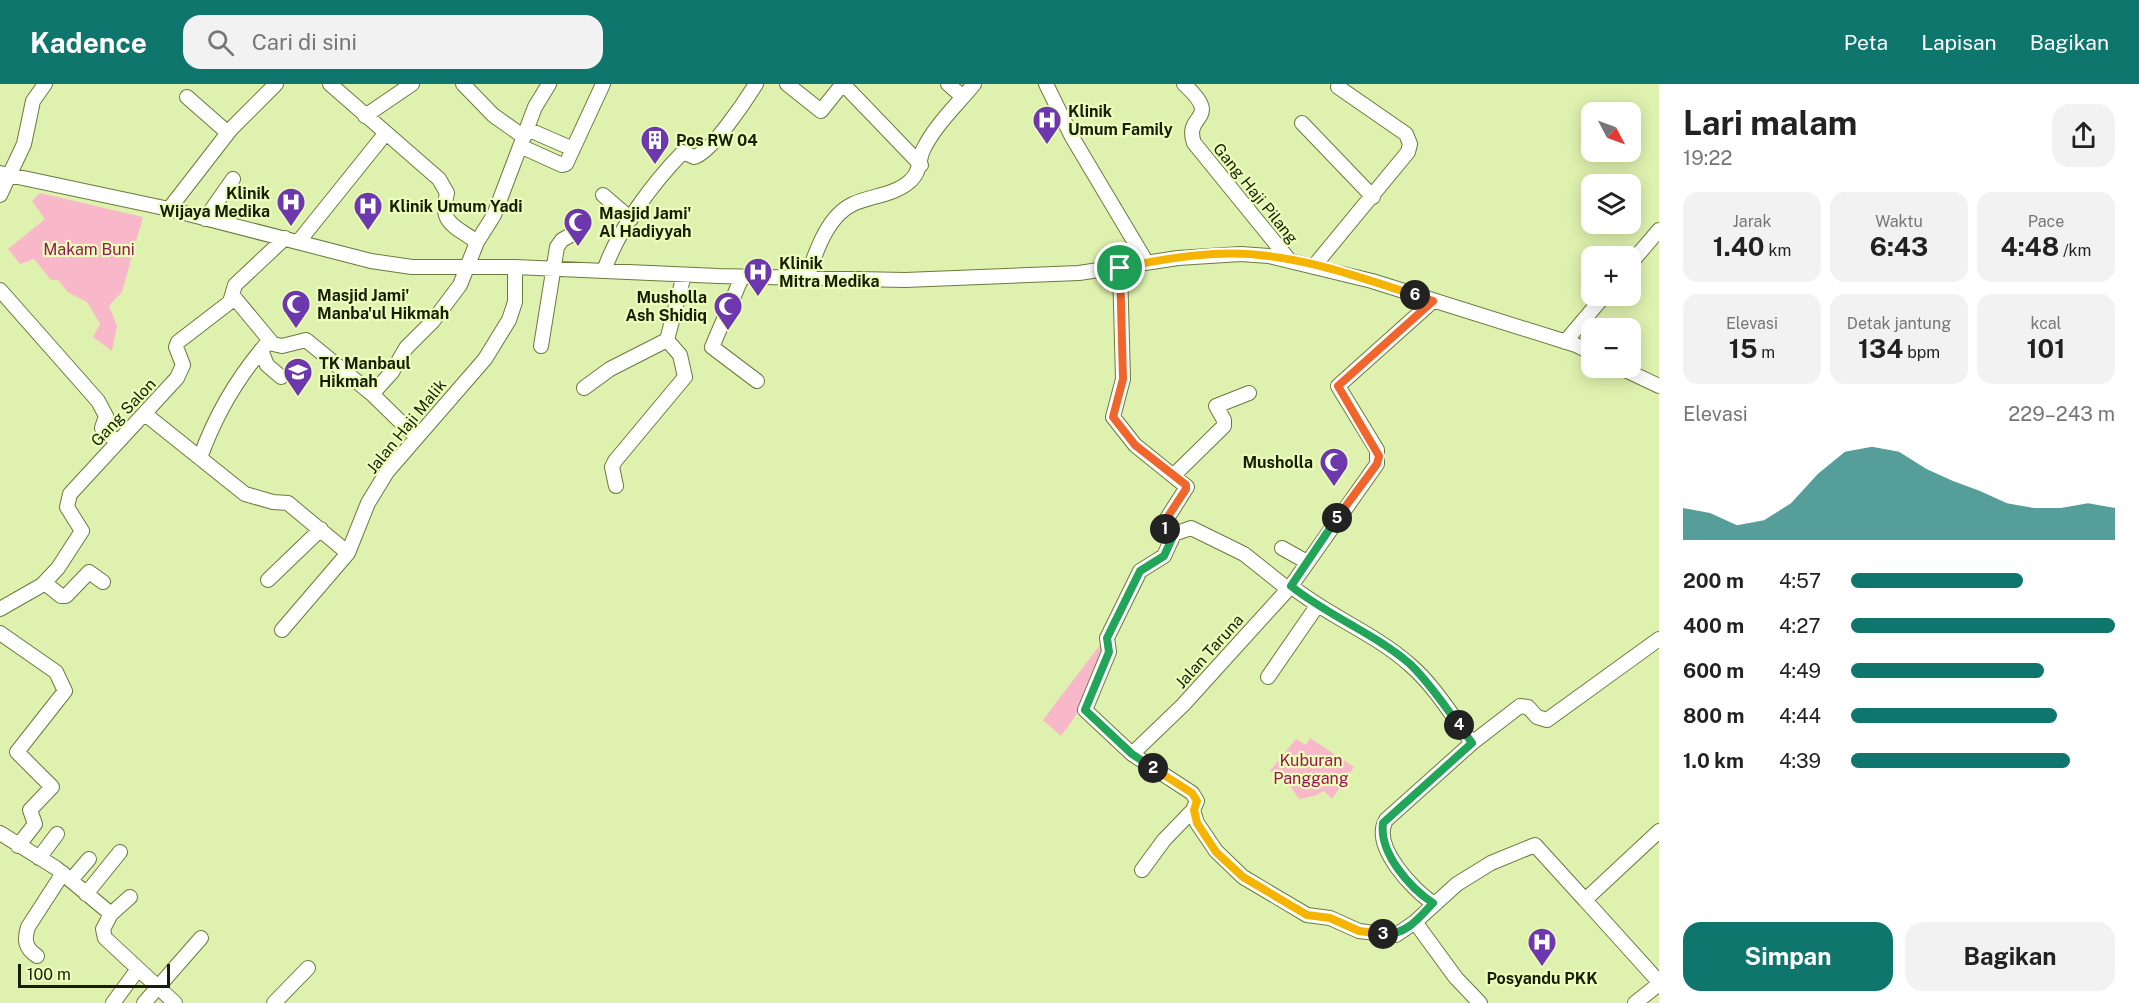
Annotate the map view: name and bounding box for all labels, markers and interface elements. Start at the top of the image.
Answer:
search box [183,15,603,69]
text: Kadence [30,26,147,59]
icon: search [204,26,237,59]
text: Cari di sini [252,29,357,55]
text: Peta [1844,30,1888,55]
text: Lapisan [1921,30,1997,55]
text: Bagikan [2030,30,2109,55]
place label: Klinik Umum Family [1068,102,1173,139]
north arrow [1581,102,1641,162]
map controls [1581,102,1641,378]
hospital icon: Klinik Umum Family [1031,104,1063,146]
text: Lari malam [1683,104,1857,142]
button: share [2052,104,2115,167]
building icon: Pos RW 04 [639,124,671,166]
place label: Pos RW 04 [676,131,758,150]
street label: Gang Haji Pilang [1209,139,1302,247]
text: 19:22 [1683,146,1732,170]
button: layers [1581,174,1641,234]
place label: Klinik Wijaya Medika [160,184,270,221]
hospital icon: Klinik Wijaya Medika [275,186,307,228]
hospital icon: Klinik Umum Yadi [352,190,384,232]
place label: Klinik Umum Yadi [389,197,523,216]
place label: Masjid Jami' Al Hadiyyah [599,204,692,241]
mosque icon: Masjid Jami' Al Hadiyyah [562,206,594,248]
text: Jarak [1733,212,1771,231]
text: Waktu [1875,212,1923,231]
text: Pace [2028,212,2064,231]
text: 1.40 [1713,231,1765,262]
text: 6:43 [1870,231,1928,262]
text: 4:48 [2001,231,2059,262]
park label: Makam Buni [43,240,135,259]
text: km [1765,241,1791,260]
text: /km [2059,241,2091,260]
pin [1094,242,1145,293]
button: + [1581,246,1641,306]
icon: arrive [1103,251,1136,284]
place label: Klinik Mitra Medika [779,254,880,291]
hospital icon: Klinik Mitra Medika [742,256,774,298]
pin: 6 [1400,280,1430,310]
text: 6 [1410,285,1420,304]
place label: Masjid Jami' Manba'ul Hikmah [317,286,449,323]
mosque icon: Masjid Jami' Manba'ul Hikmah [280,288,312,330]
place label: Musholla Ash Shidiq [626,288,707,325]
mosque icon: Musholla Ash Shidiq [712,290,744,332]
text: Elevasi [1726,314,1778,333]
text: Detak jantung [1847,314,1951,333]
text: kcal [2031,314,2061,333]
button: − [1581,318,1641,378]
text: 15 [1729,333,1757,364]
text: 134 [1858,333,1903,364]
text: 101 [2026,333,2066,364]
text: m [1757,343,1775,362]
text: bpm [1903,343,1940,362]
place label: TK Manbaul Hikmah [319,354,411,391]
school or university icon: TK Manbaul Hikmah [282,356,314,398]
street label: Gang Salon [87,374,160,450]
street label: Jalan Haji Malik [363,375,450,477]
text: Elevasi [1683,402,1748,426]
text: 229–243 m [2008,402,2115,426]
mosque icon: Musholla [1318,446,1350,488]
place label: Musholla [1242,453,1313,472]
pin: 5 [1322,503,1352,533]
text: 5 [1332,508,1342,527]
pin: 1 [1150,514,1180,544]
text: 1 [1162,519,1168,538]
text: 200 m [1683,569,1744,593]
text: 4:57 [1779,569,1821,593]
street label: Jalan Taruna [1171,610,1248,692]
text: 400 m [1683,614,1744,638]
text: 4:27 [1779,614,1820,638]
text: 600 m [1683,659,1744,683]
text: 4:49 [1779,659,1821,683]
text: 800 m [1683,704,1745,728]
text: 4:44 [1779,704,1821,728]
pin: 4 [1444,710,1474,740]
text: 4 [1454,715,1464,734]
text: 1.0 km [1683,749,1744,773]
text: 4:39 [1779,749,1821,773]
park label: Kuburan Panggang [1273,751,1349,788]
pin: 2 [1138,753,1168,783]
text: 2 [1148,758,1158,777]
pin: 3 [1368,919,1398,949]
button: Simpan [1683,922,1893,991]
button: Bagikan [1905,922,2115,991]
text: 3 [1378,924,1388,943]
hospital icon: Posyandu PKK [1526,926,1558,968]
scale bar [18,961,170,988]
text: 100 m [27,965,71,984]
place label: Posyandu PKK [1486,969,1598,988]

